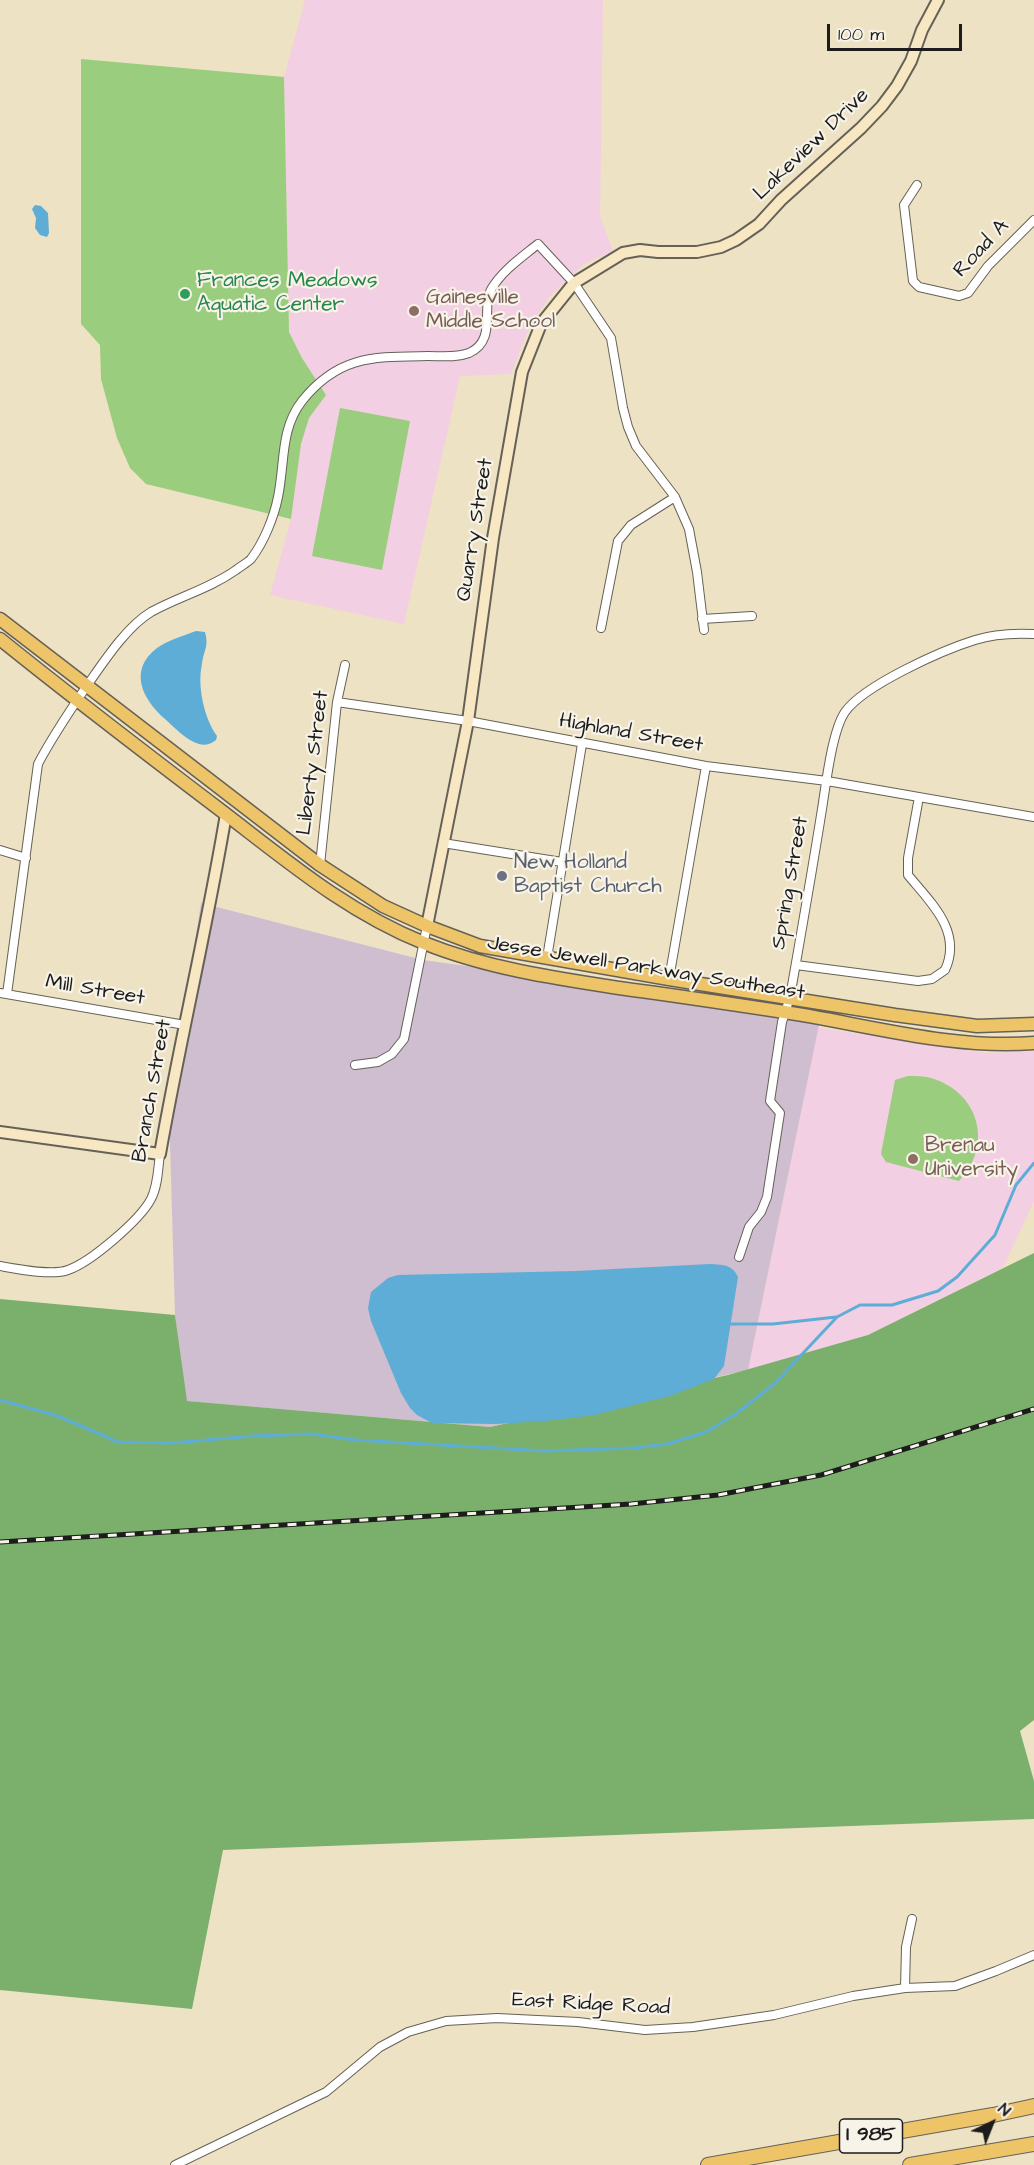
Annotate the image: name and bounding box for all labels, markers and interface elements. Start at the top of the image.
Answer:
scale bar [830,12,965,50]
text: 100 m [838,22,884,47]
street label: Lakeview Drive [749,84,875,206]
street label: Road A [949,215,1015,283]
place label: Frances Meadows Aquatic Center [197,269,377,319]
place label: Gainesville Middle School [426,286,555,336]
marker: Frances Meadows Aquatic Center [178,287,192,301]
marker: Gainesville Middle School [407,304,421,318]
street label: Quarry Street [452,457,500,603]
street label: Liberty Street [293,689,335,837]
street label: Highland Street [557,709,705,759]
street label: Spring Street [767,815,815,951]
place label: New Holland Baptist Church [514,851,662,901]
marker: New Holland Baptist Church [495,869,509,883]
street label: Jesse Jewell Parkway Southeast [485,931,807,1007]
street label: Mill Street [43,970,147,1012]
street label: Branch Street [128,1018,178,1164]
place label: Brenau University [925,1134,1018,1184]
marker: Brenau University [906,1152,920,1166]
street label: East Ridge Road [511,1988,671,2022]
north arrow [962,2093,1022,2153]
text: N [993,2098,1015,2121]
road number: I 985 [840,2119,902,2153]

